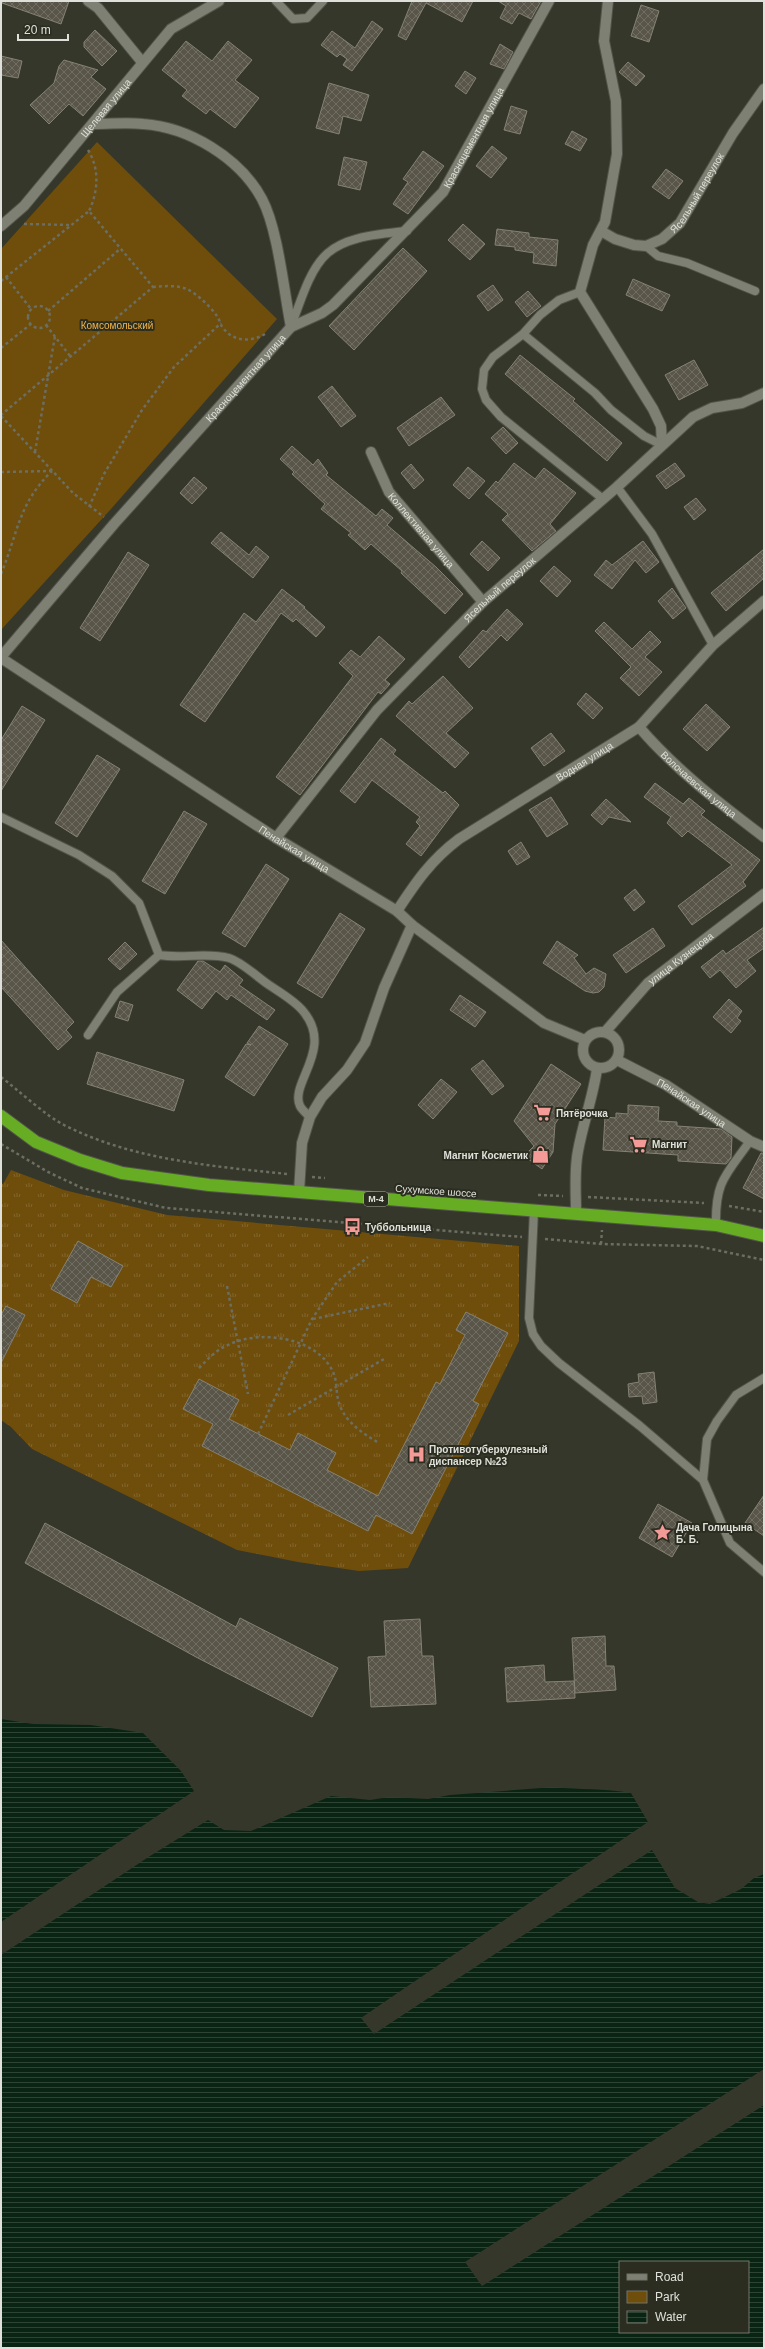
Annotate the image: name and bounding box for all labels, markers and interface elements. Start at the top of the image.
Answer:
scale bar [18,16,68,42]
text: 20 m [24,23,51,37]
street label: Щелевая улица [78,76,133,139]
street label: Красноцементная улица [441,85,506,190]
street label: Ясельный переулок [668,150,726,235]
park label: Комсомольский [81,320,153,331]
street label: Красноцементная улица [203,332,288,424]
street label: Коллективная улица [386,490,457,570]
street label: Ясельный переулок [461,554,538,624]
street label: Водная улица [554,739,615,783]
street label: Волочаевская улица [659,749,739,820]
street label: Пенайская улица [257,823,332,875]
street label: улица Кузнецова [646,930,715,986]
street label: Пенайская улица [655,1076,729,1129]
supermarket icon: Пятёрочка [533,1103,553,1123]
place label: Пятёрочка [556,1108,608,1119]
supermarket icon: Магнит [629,1134,649,1154]
place label: Магнит [652,1139,687,1150]
shop icon: Магнит Косметик [531,1145,551,1165]
place label: Магнит Косметик [443,1150,529,1161]
street label: Сухумское шоссе [395,1183,477,1199]
road number: М-4 [364,1192,388,1206]
bus stop icon: Туббольница [342,1217,362,1237]
place label: Туббольница [365,1222,431,1233]
place label: Противотуберкулезный диспансер №23 [429,1444,548,1467]
hospital icon: Противотуберкулезный диспансер №23 [406,1445,426,1465]
place label: Дача Голицына Б. Б. [676,1522,753,1545]
place icon: Дача Голицына Б. Б. [653,1523,673,1543]
legend [619,2261,749,2333]
text: Road [655,2270,684,2284]
text: Park [655,2290,681,2304]
text: Water [655,2310,687,2324]

